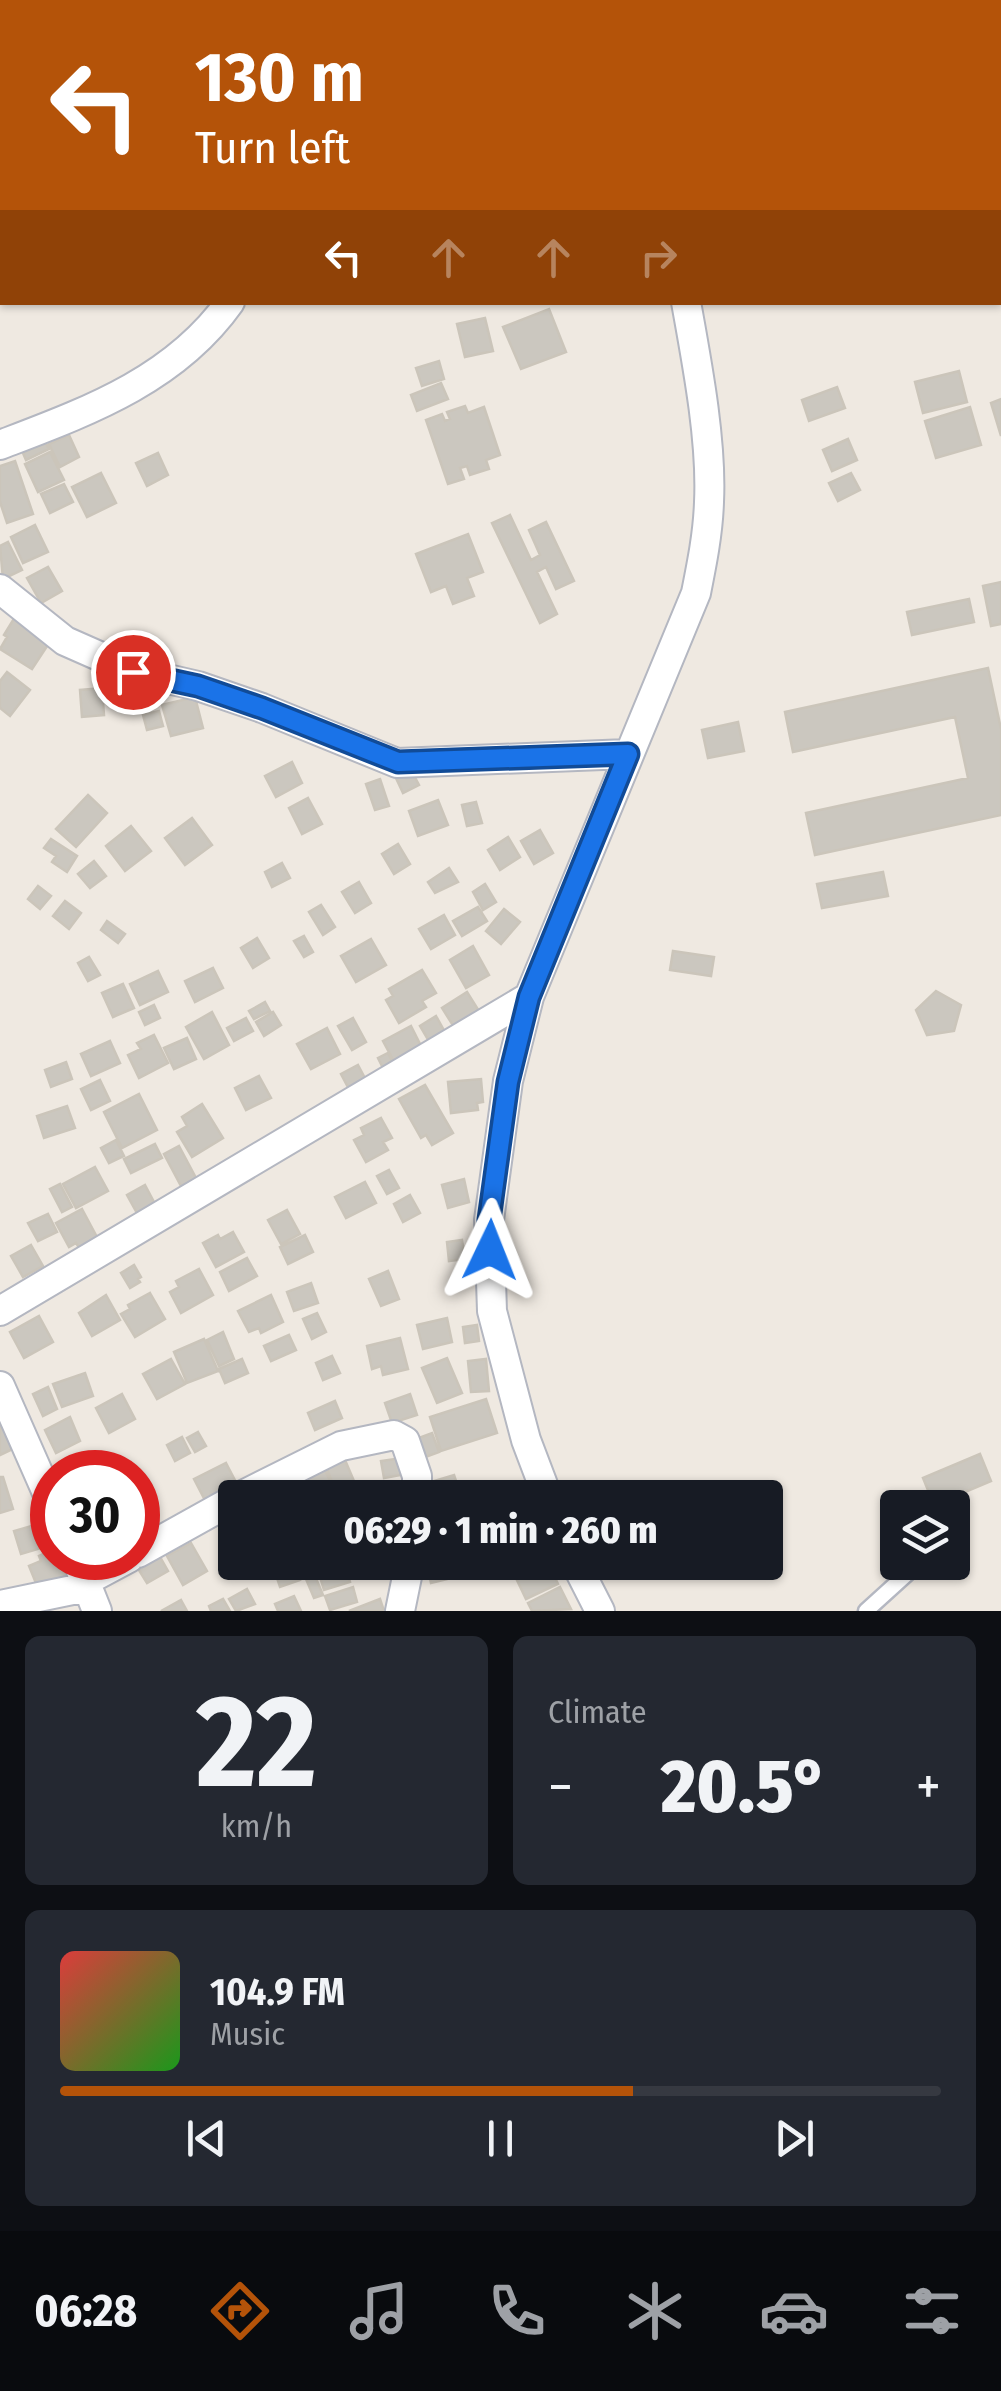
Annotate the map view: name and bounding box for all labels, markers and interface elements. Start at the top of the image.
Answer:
text: 130 m [195,36,364,120]
icon: left [30,40,160,170]
text: Turn left [195,121,350,175]
icon: left [316,230,371,285]
icon: ahead [421,230,476,285]
icon: ahead [526,230,581,285]
icon: right [631,230,686,285]
pin [91,630,176,715]
icon: arrive [106,645,161,700]
position arrow [438,1198,542,1302]
speed limit sign: 30 [30,1450,160,1580]
map controls [880,1490,970,1580]
button: layers [880,1490,970,1580]
text: 06:29 · 1 min · 260 m [343,1507,658,1553]
text: 22 [196,1664,317,1820]
text: Climate [548,1693,647,1731]
text: 20.5° [661,1742,828,1832]
text: − [548,1754,573,1820]
text: + [916,1754,941,1820]
text: km/h [221,1807,292,1845]
text: 104.9 FM [210,1969,345,2015]
text: Music [210,2015,285,2053]
icon: previous [179,2111,234,2166]
icon: pause [473,2111,528,2166]
icon: next [767,2111,822,2166]
icon: directions [205,2276,275,2346]
icon: music [344,2276,414,2346]
icon: phone [482,2276,552,2346]
icon: climate [620,2276,690,2346]
icon: car [759,2276,829,2346]
icon: filters [897,2276,967,2346]
text: 06:28 [34,2284,137,2338]

